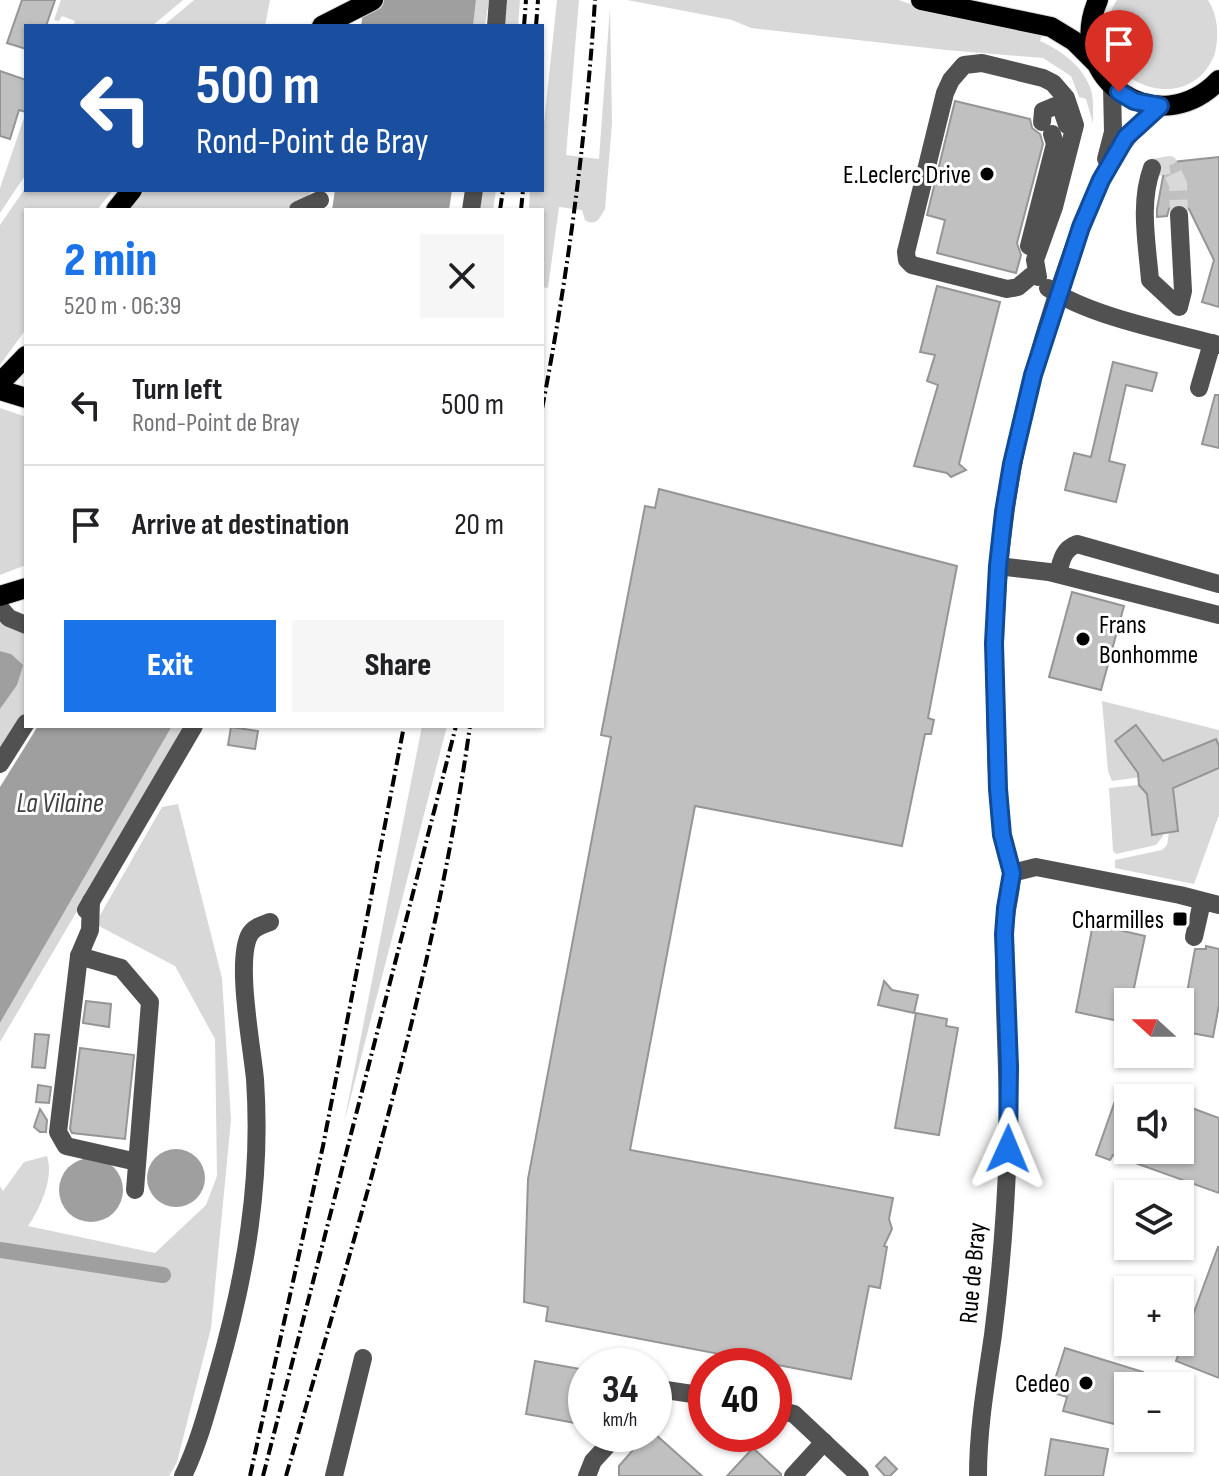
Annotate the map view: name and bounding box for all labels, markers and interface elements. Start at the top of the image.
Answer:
pin [1085,10,1153,92]
icon: arrive [1097,22,1141,66]
text: 500 m [196,53,320,120]
icon: left [64,56,168,160]
text: Rond-Point de Bray [196,121,429,164]
place label: E.Leclerc Drive [843,160,971,191]
marker: E.Leclerc Drive [978,165,996,183]
text: 2 min [64,232,157,289]
button: close [420,234,504,318]
text: 520 m · 06:39 [64,291,181,322]
text: Turn left [132,372,222,408]
icon: left [64,383,108,427]
text: 500 m [441,387,504,423]
text: Rond-Point de Bray [132,408,300,439]
icon: arrive [64,503,108,547]
text: Arrive at destination [132,507,349,543]
text: 20 m [454,507,504,543]
place label: Frans Bonhomme [1099,610,1198,671]
button: Exit [64,620,276,712]
button: Share [292,620,504,712]
marker: Frans Bonhomme [1074,630,1092,648]
water label: La Vilaine [16,787,104,820]
place label: Charmilles [1072,905,1164,936]
marker: Charmilles [1171,910,1189,928]
north arrow [1114,988,1194,1068]
map controls [1114,988,1194,1452]
button: sound [1114,1084,1194,1164]
position arrow [966,1107,1050,1191]
button: layers [1114,1180,1194,1260]
street label: Rue de Bray [954,1221,993,1325]
button: + [1114,1276,1194,1356]
speed limit sign: 40 [688,1348,792,1452]
text: 34 [602,1366,638,1414]
place label: Cedeo [1015,1369,1070,1400]
button: − [1114,1372,1194,1452]
marker: Cedeo [1077,1374,1095,1392]
text: km/h [603,1408,637,1432]

